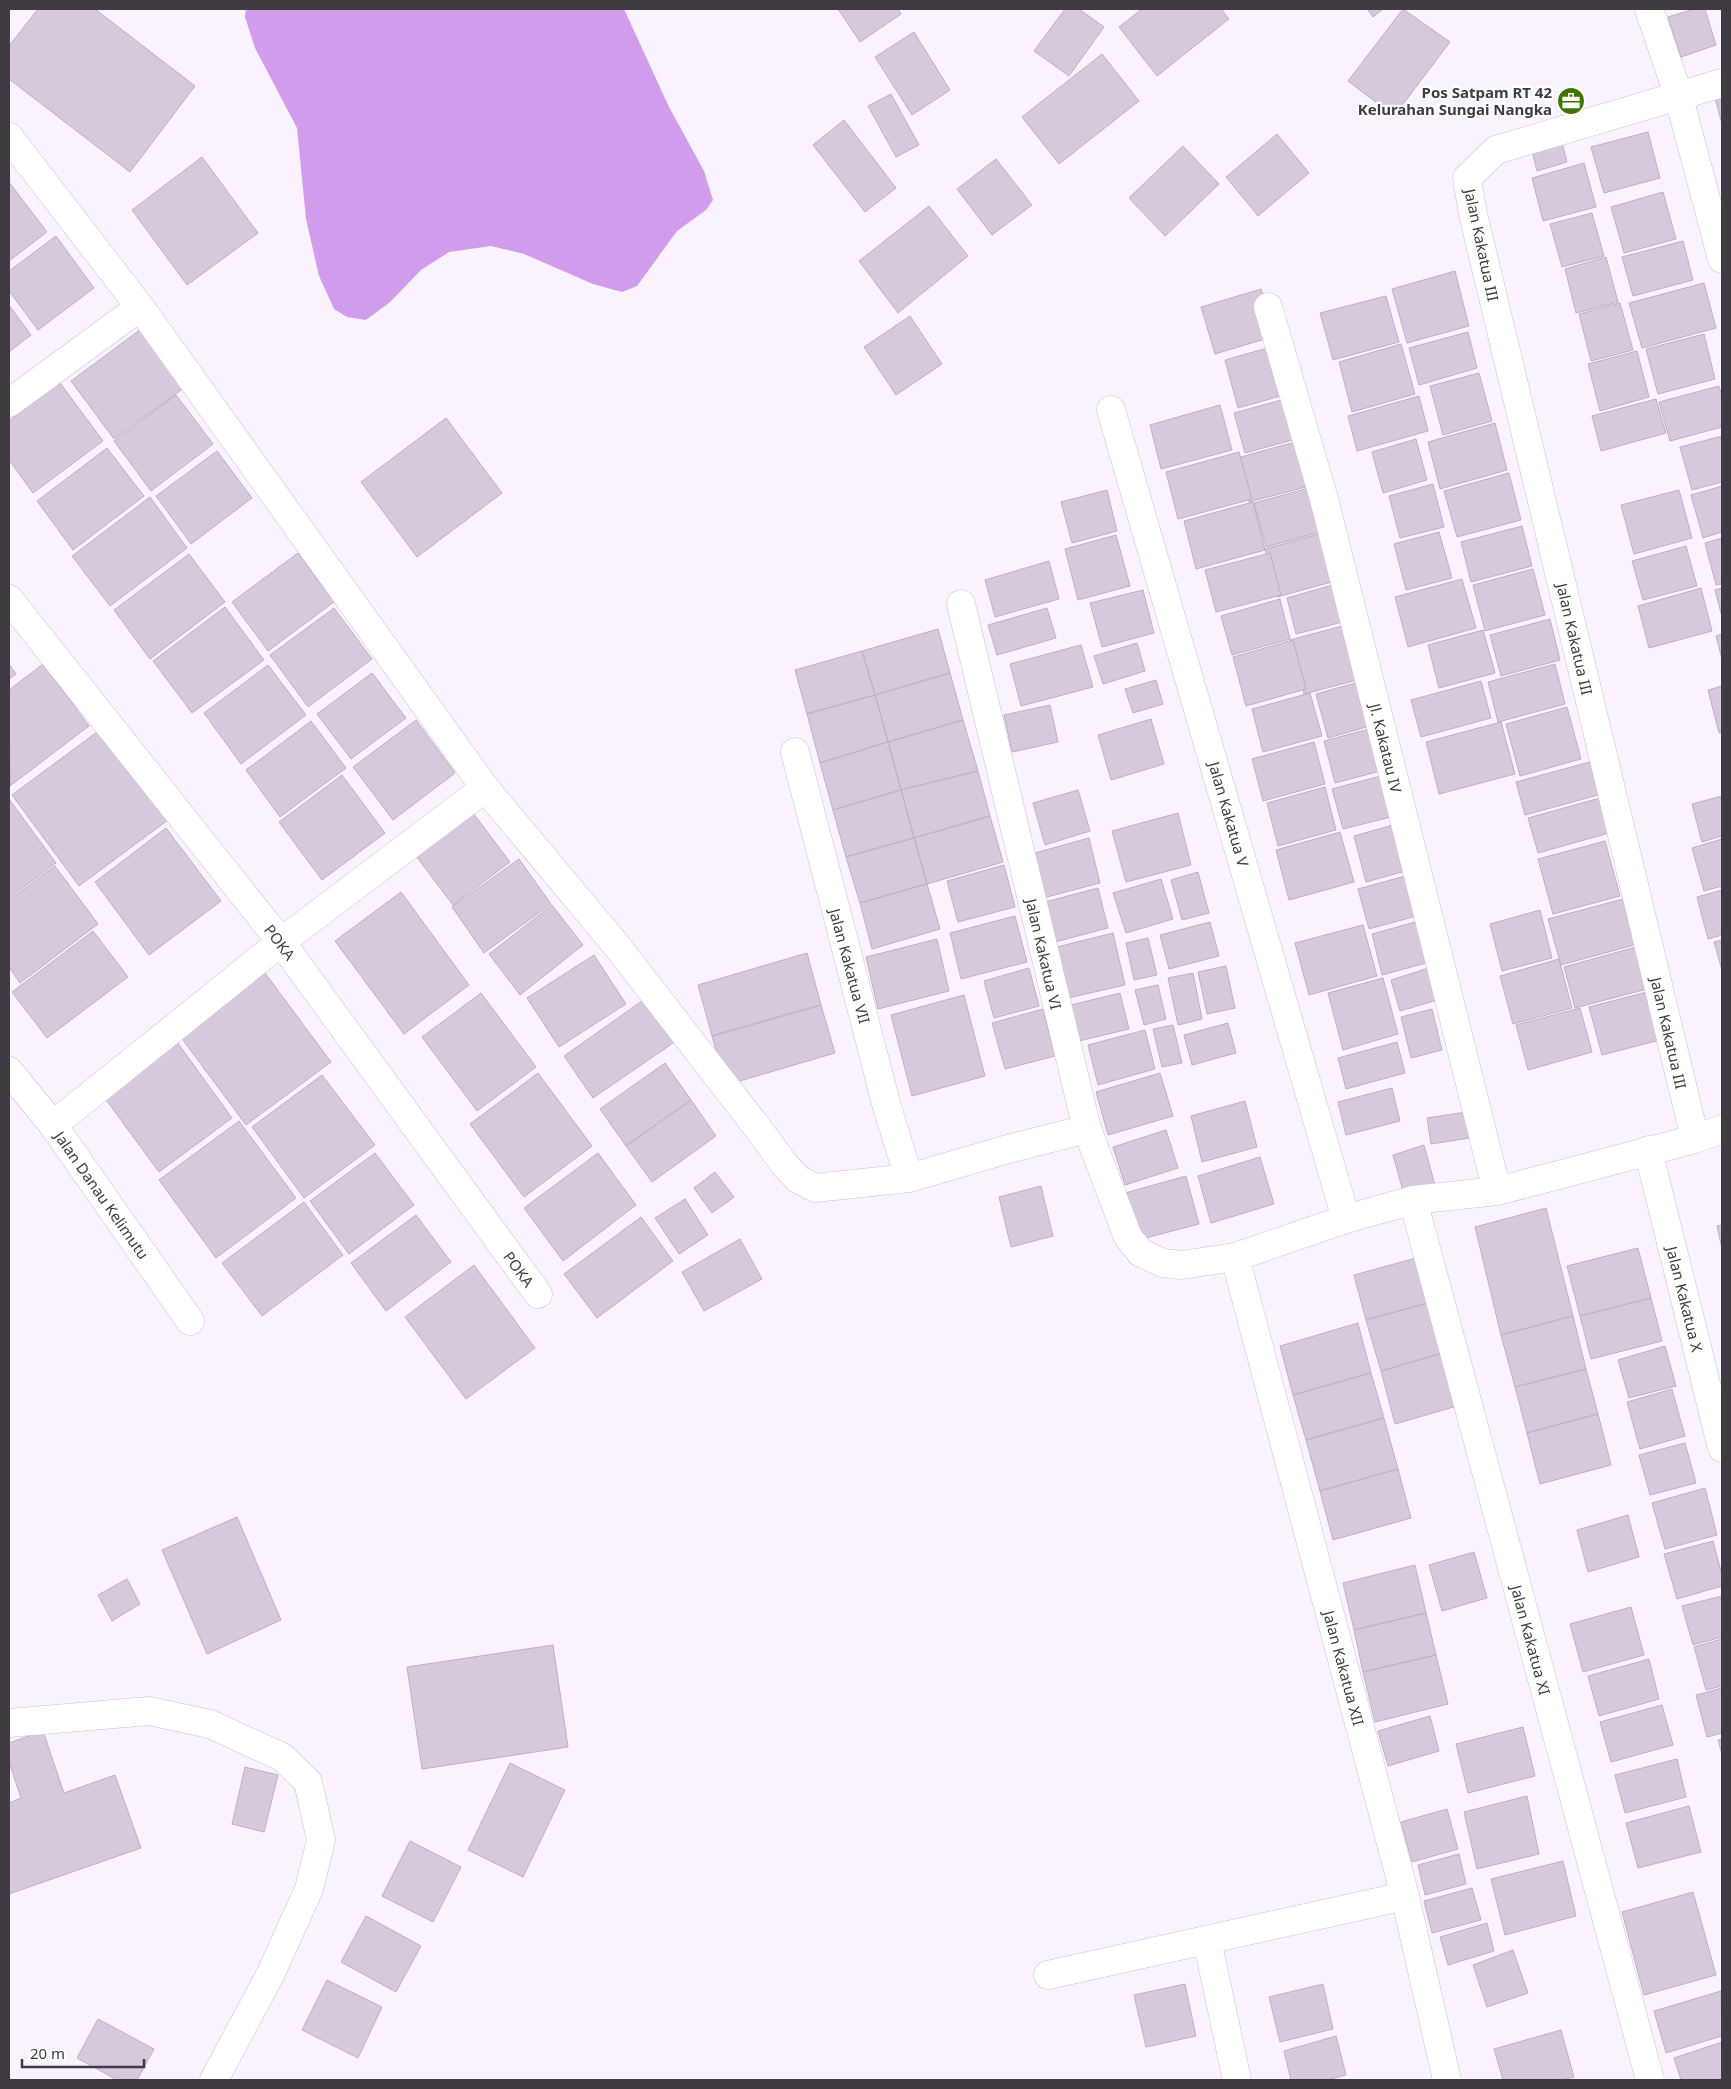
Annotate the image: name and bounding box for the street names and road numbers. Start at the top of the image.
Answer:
street label: Jalan Kakatua III [1460,185,1504,303]
street label: Jalan Kakatua III [1552,579,1598,697]
street label: Jl. Kakatau IV [1365,699,1407,795]
street label: Jalan Kakatua V [1204,757,1254,869]
street label: Jalan Kakatua VI [1021,895,1066,1011]
street label: Jalan Kakatua VII [825,904,875,1026]
street label: POKA [260,920,300,964]
street label: Jalan Kakatua III [1646,973,1692,1091]
street label: Jalan Danau Kelimutu [49,1126,154,1263]
street label: Jalan Kakatua X [1662,1242,1708,1354]
street label: POKA [499,1247,539,1291]
street label: Jalan Kakatua XI [1506,1581,1555,1697]
street label: Jalan Kakatua XII [1319,1606,1369,1728]

